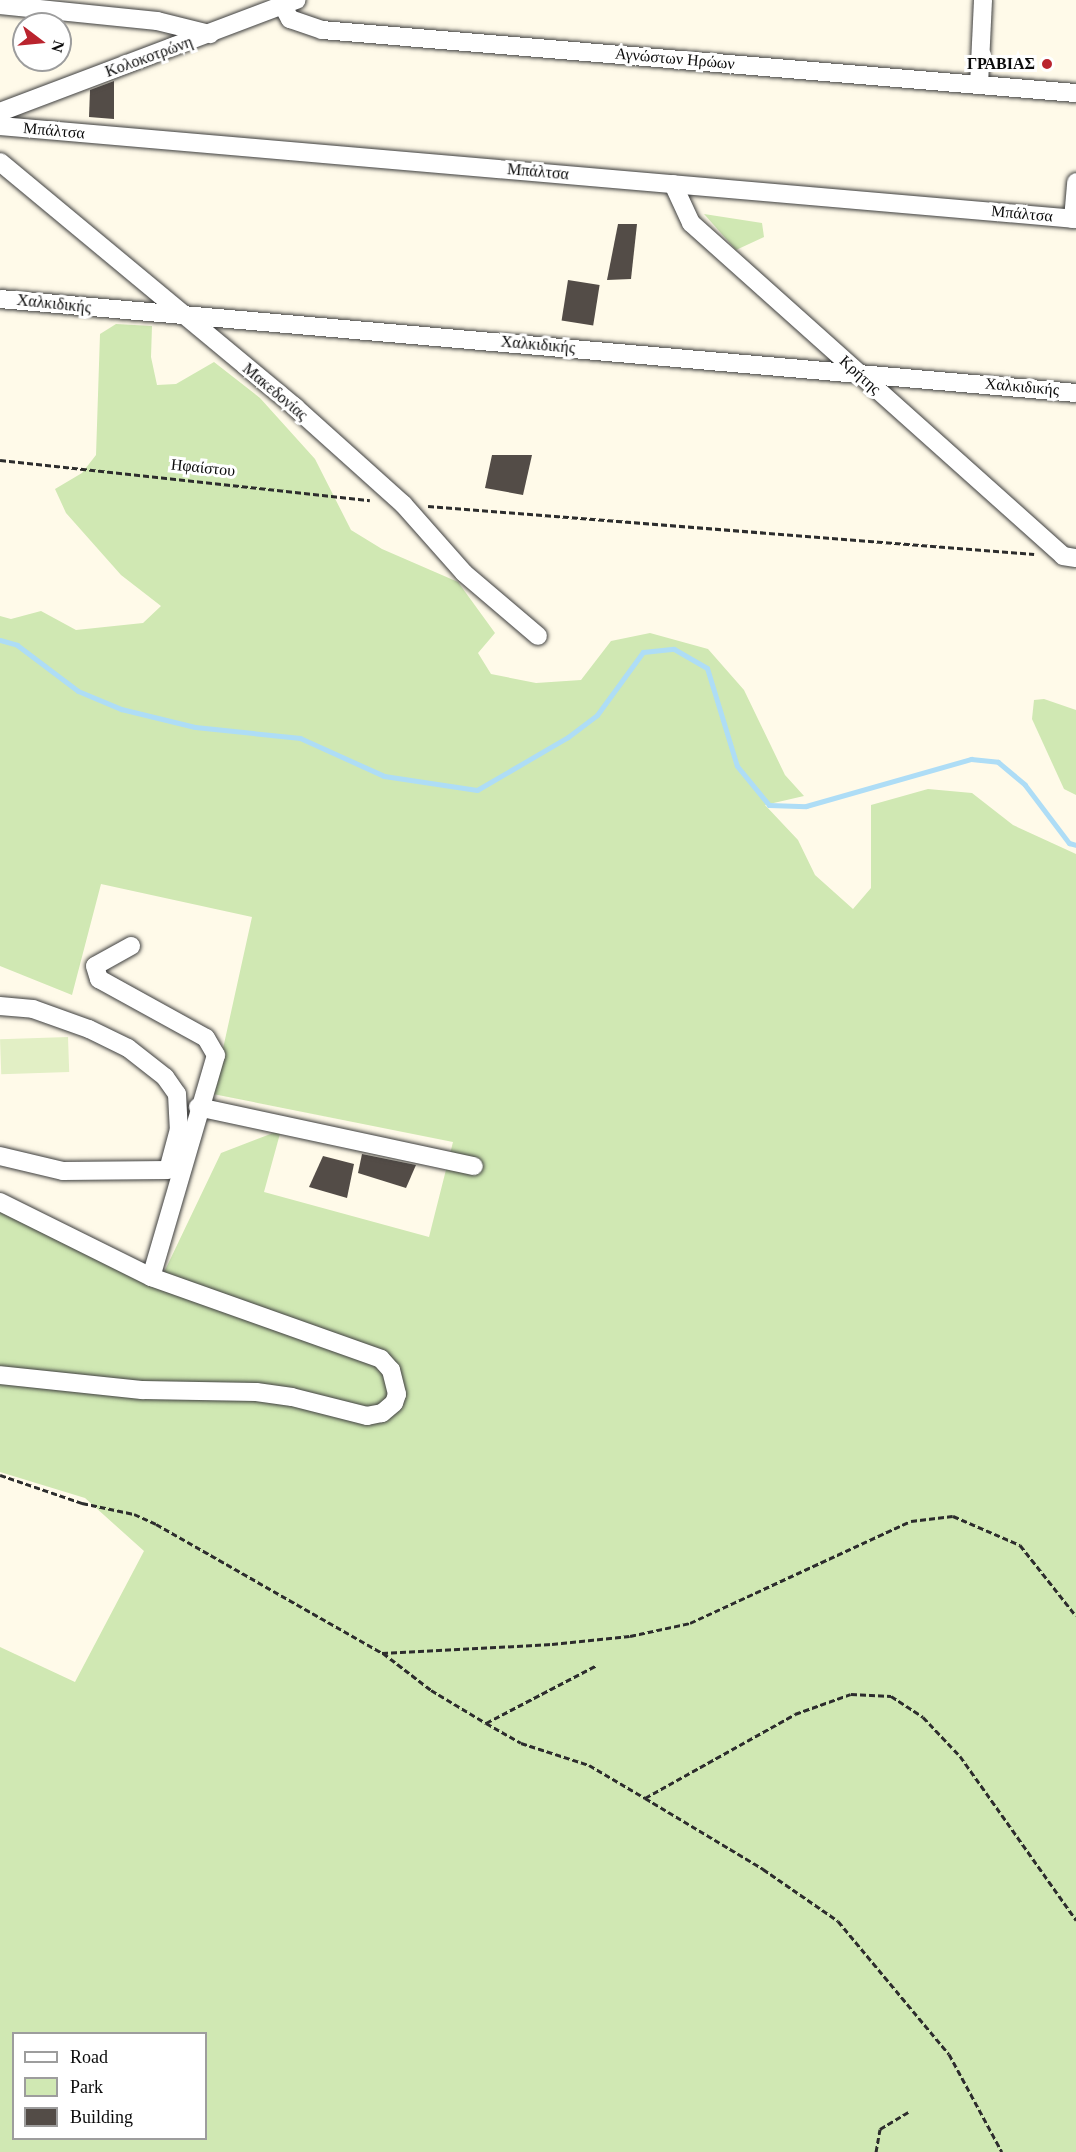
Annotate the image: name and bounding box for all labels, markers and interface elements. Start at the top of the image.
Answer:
north arrow [12,12,72,72]
street label: Κολοκοτρώνη [103,32,195,82]
text: N [48,39,68,54]
street label: Αγνώστων Ηρώων [614,44,736,74]
place label: ΓΡΑΒΙΑΣ [967,54,1035,74]
marker: ΓΡΑΒΙΑΣ [1040,57,1054,71]
street label: Μπάλτσα [22,119,86,143]
street label: Μπάλτσα [506,160,570,184]
street label: Μπάλτσα [990,202,1054,226]
street label: Χαλκιδικής [16,291,92,317]
street label: Χαλκιδικής [500,332,576,358]
street label: Κρήτης [835,351,885,399]
street label: Μακεδονίας [238,359,312,425]
street label: Χαλκιδικής [984,374,1060,400]
street label: Ηφαίστου [170,455,236,481]
legend [12,2032,207,2140]
text: Road [70,2047,108,2067]
text: Park [70,2077,103,2097]
text: Building [70,2107,133,2127]

